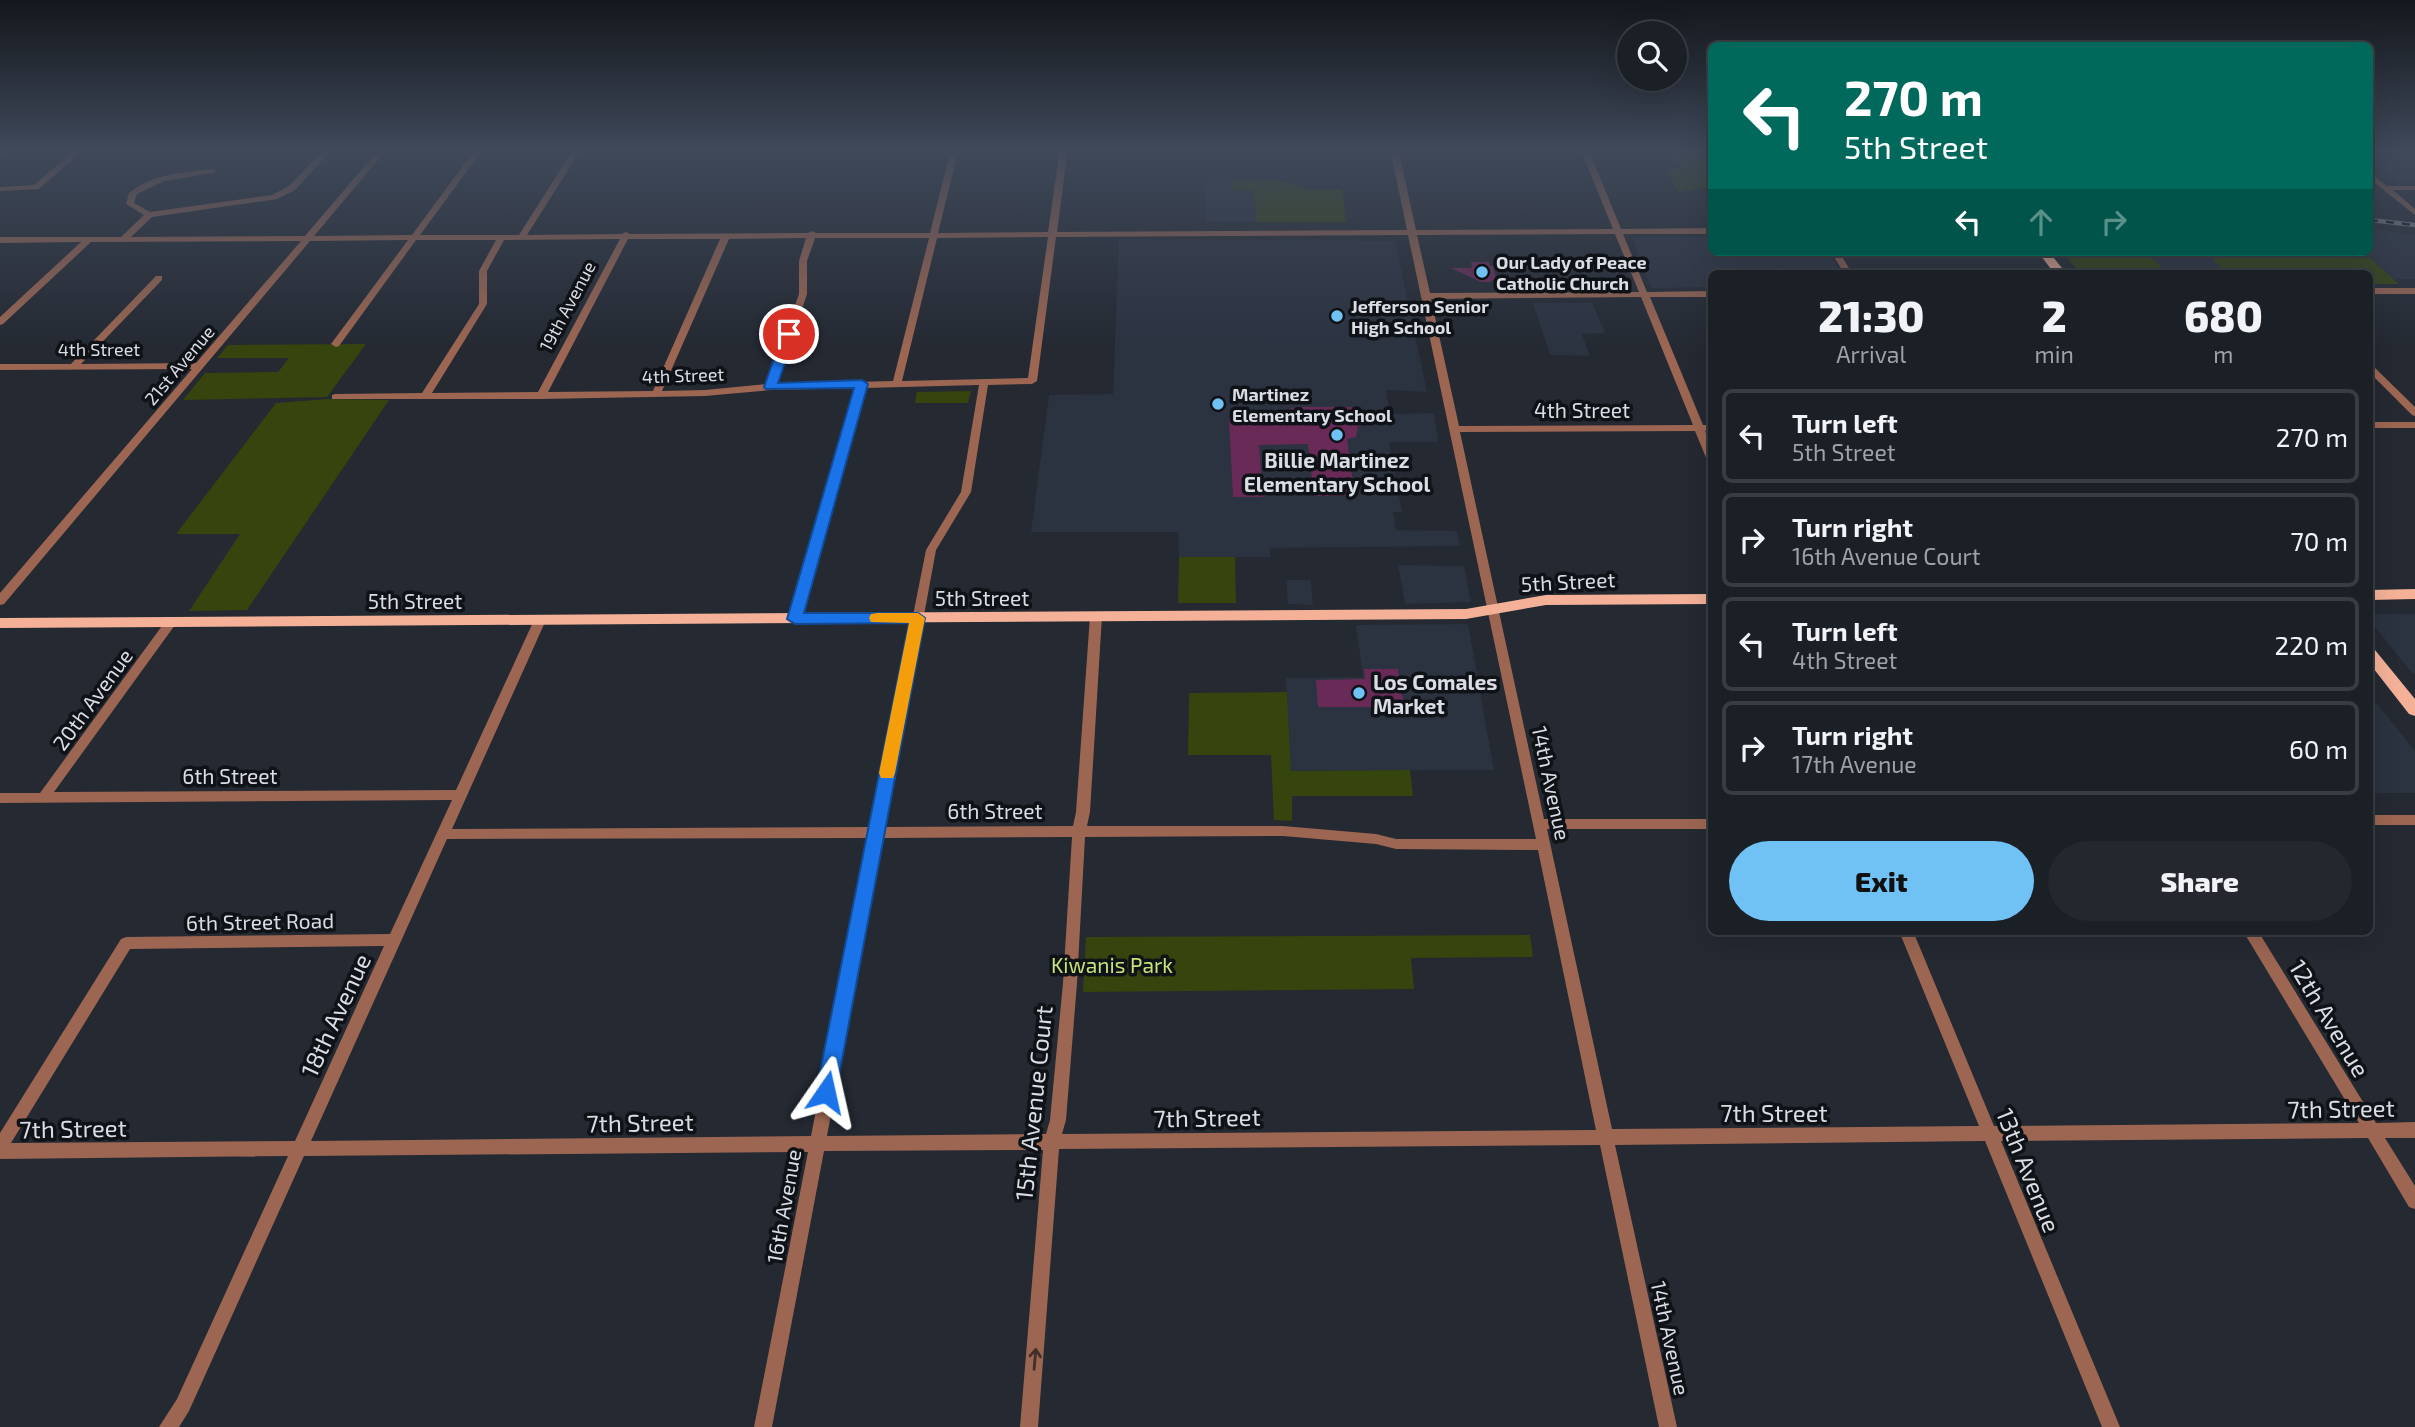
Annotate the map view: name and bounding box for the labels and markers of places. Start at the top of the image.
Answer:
place label: Our Lady of Peace Catholic Church [1496,251,1647,294]
marker: Our Lady of Peace Catholic Church [1474,264,1490,280]
place label: Jefferson Senior High School [1351,295,1489,338]
pin [759,304,819,364]
marker: Jefferson Senior High School [1329,308,1345,324]
place label: Martinez Elementary School [1232,383,1392,426]
marker: Martinez Elementary School [1210,396,1226,412]
marker: Billie Martinez Elementary School [1329,427,1345,443]
place label: Billie Martinez Elementary School [1244,447,1430,497]
place label: Los Comales Market [1373,669,1497,718]
marker: Los Comales Market [1351,685,1367,701]

